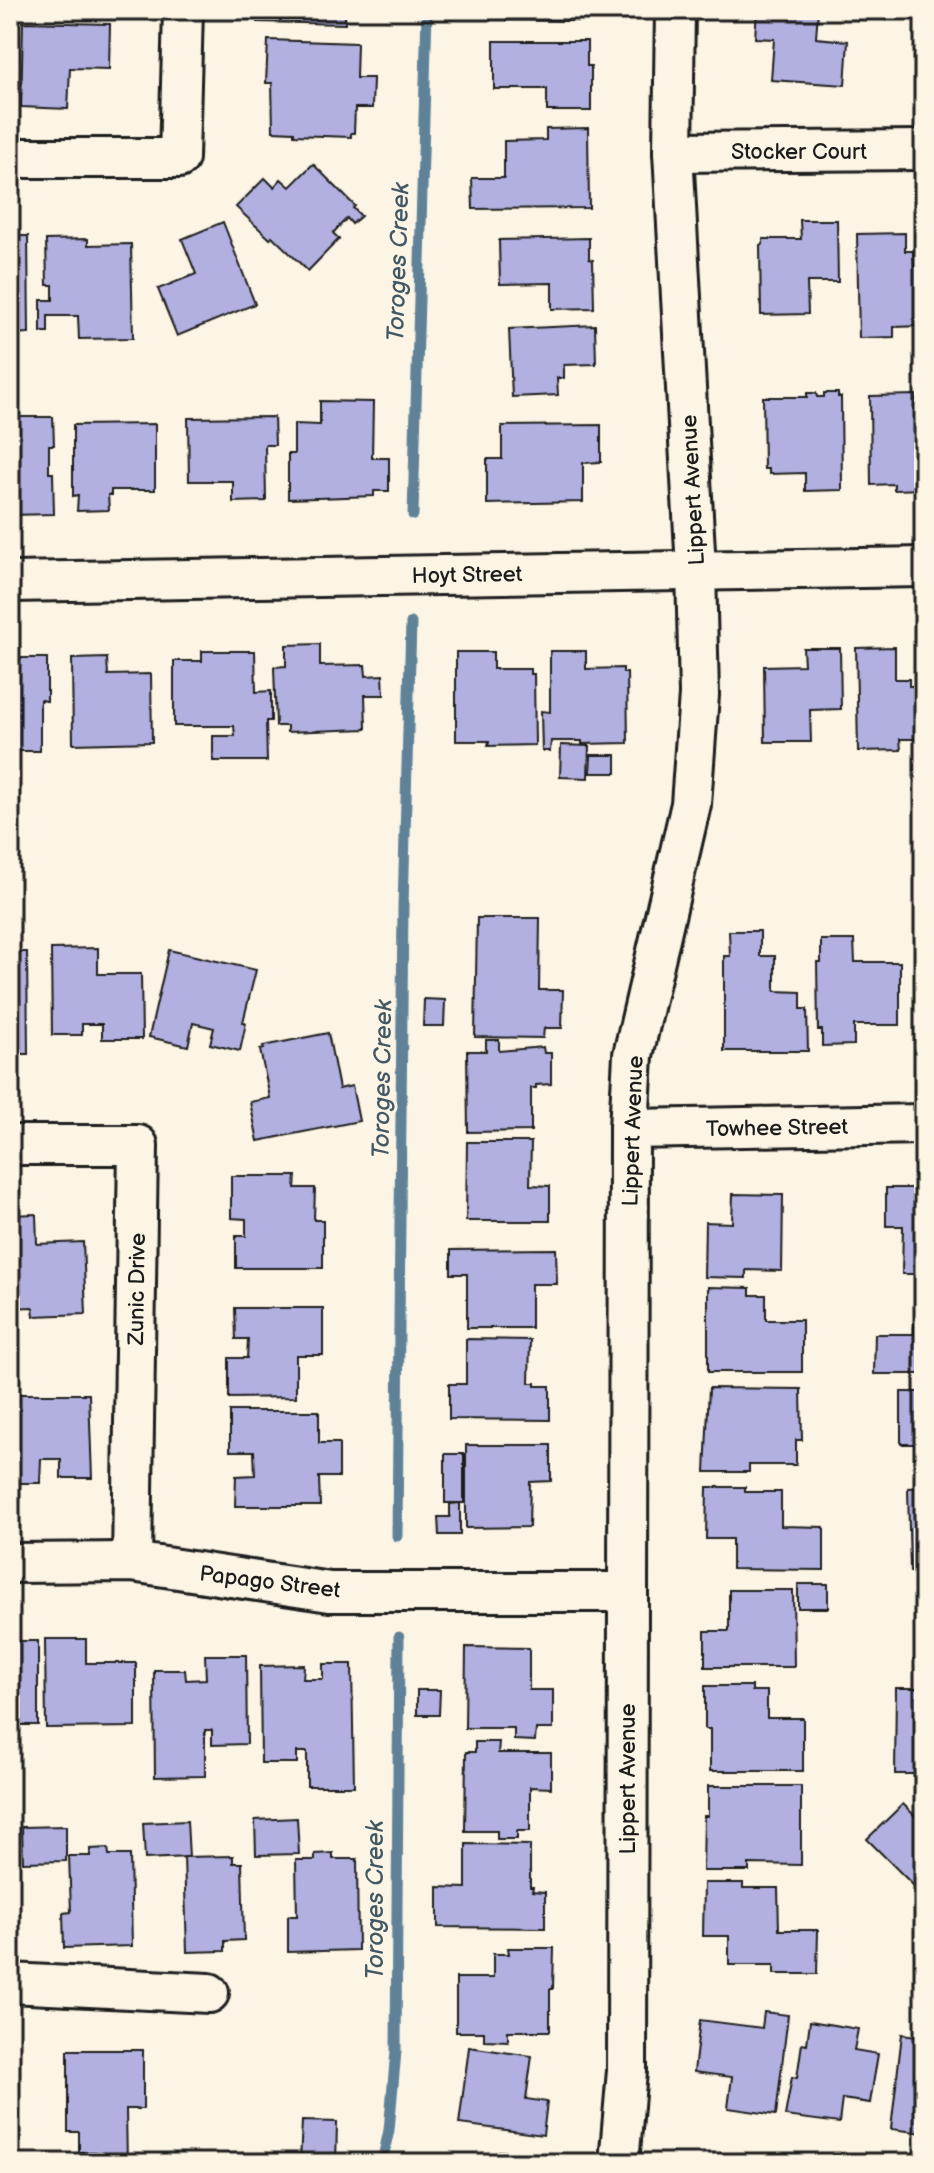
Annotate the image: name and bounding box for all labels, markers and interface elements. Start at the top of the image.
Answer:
street label: Stocker Court [731,139,867,166]
water label: Toroges Creek [381,181,416,342]
street label: Lippert Avenue [676,414,711,566]
street label: Hoyt Street [411,561,523,590]
water label: Toroges Creek [367,998,398,1159]
street label: Lippert Avenue [617,1055,650,1207]
street label: Towhee Street [706,1114,849,1143]
street label: Zunic Drive [123,1233,152,1346]
street label: Papago Street [198,1560,342,1605]
street label: Lippert Avenue [615,1703,642,1855]
water label: Toroges Creek [361,1819,390,1979]

